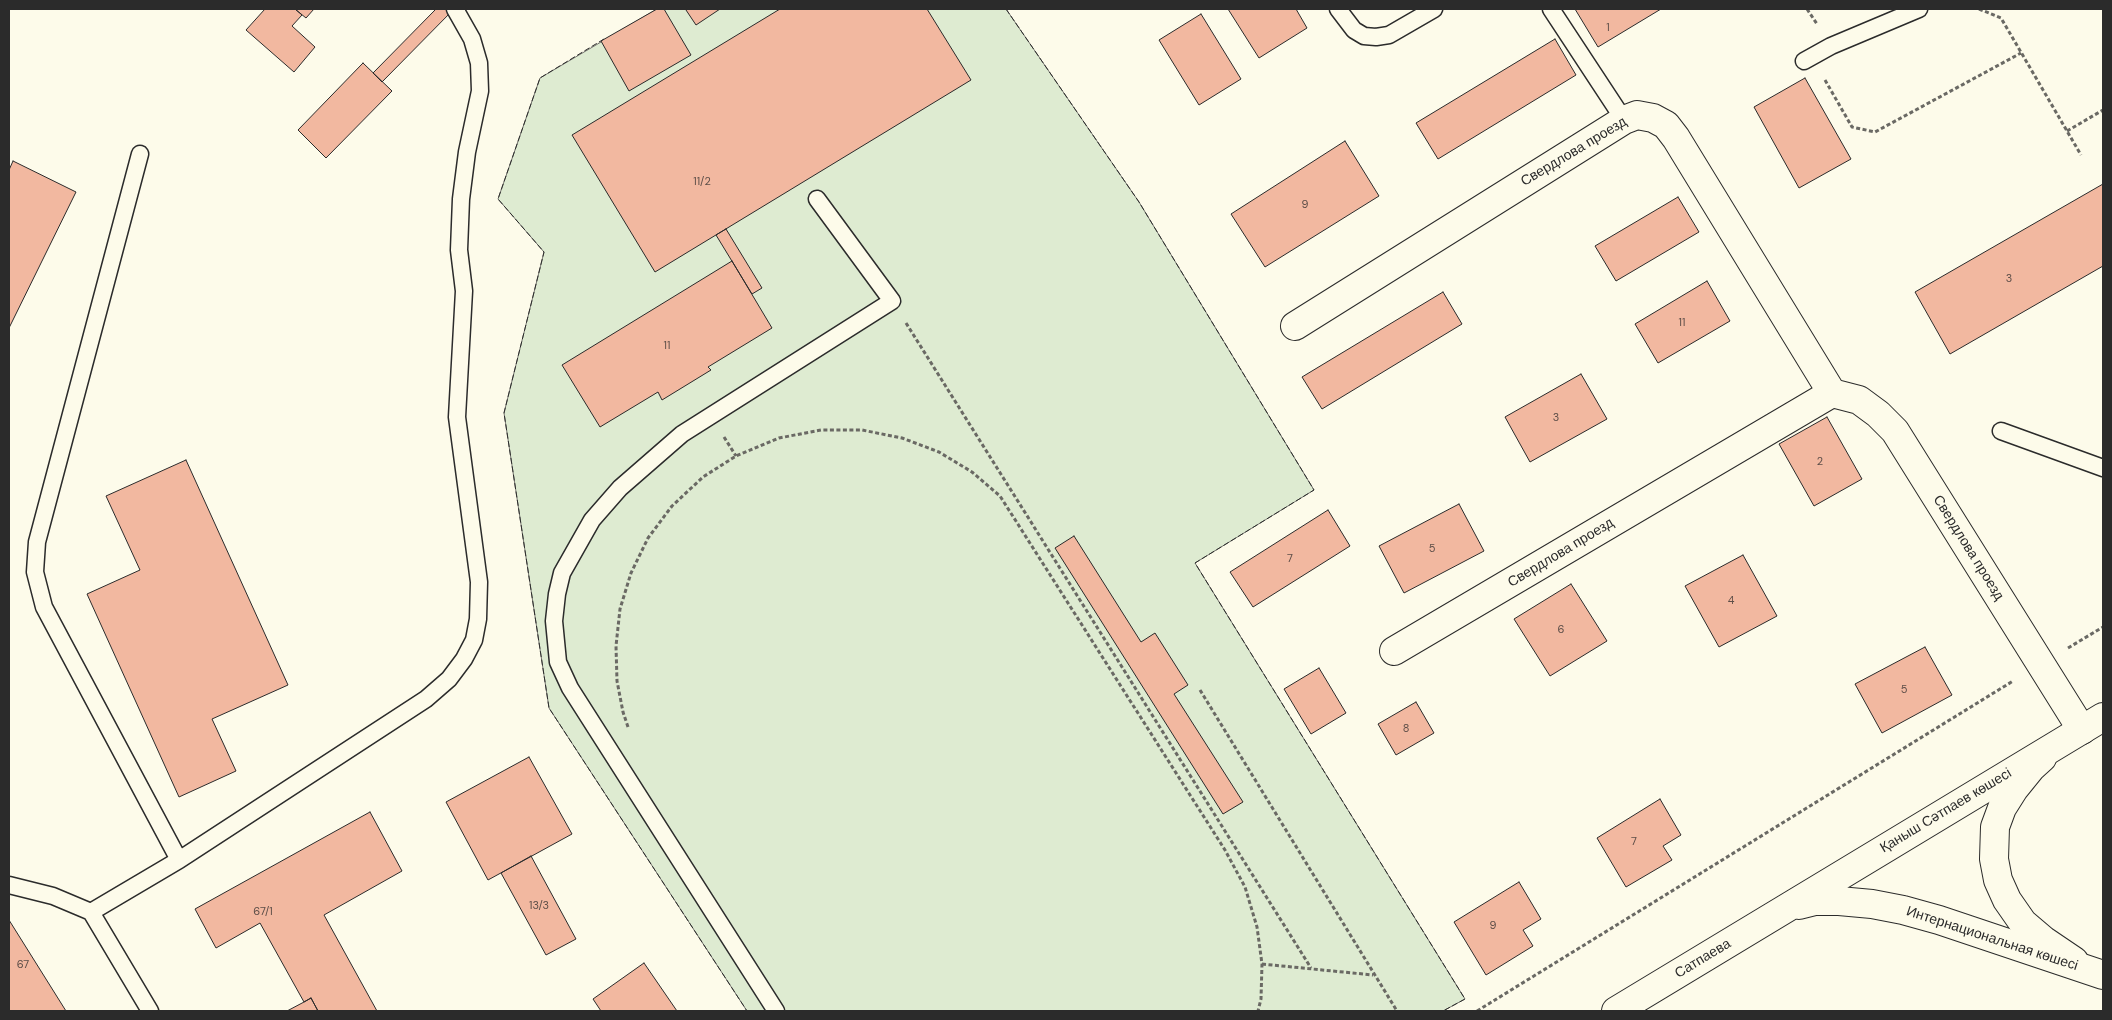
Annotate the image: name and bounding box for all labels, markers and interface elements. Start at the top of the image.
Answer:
house number: 1 [1606,21,1610,35]
street label: Свердлова проезд [1518,114,1630,190]
house number: 11/2 [693,175,711,189]
house number: 9 [1302,198,1308,212]
house number: 3 [2006,272,2012,286]
house number: 11 [1679,316,1685,330]
house number: 11 [664,339,670,353]
house number: 3 [1553,411,1559,425]
house number: 2 [1817,455,1823,469]
street label: Свердлова проезд [1929,492,2007,604]
street label: Свердлова проезд [1505,515,1617,591]
house number: 5 [1429,542,1435,556]
house number: 7 [1287,552,1293,566]
house number: 4 [1728,594,1734,608]
house number: 6 [1558,623,1564,637]
house number: 5 [1901,683,1907,697]
house number: 8 [1403,722,1409,736]
street label: Қаныш Сәтпаев көшесі [1877,765,2015,857]
house number: 7 [1631,835,1637,849]
house number: 13/3 [529,899,549,913]
street label: Интернациональная көшесі [1904,903,2080,975]
house number: 67/1 [253,905,273,919]
house number: 9 [1490,919,1496,933]
street label: Сатпаева [1672,936,1734,982]
house number: 67 [17,958,29,972]

